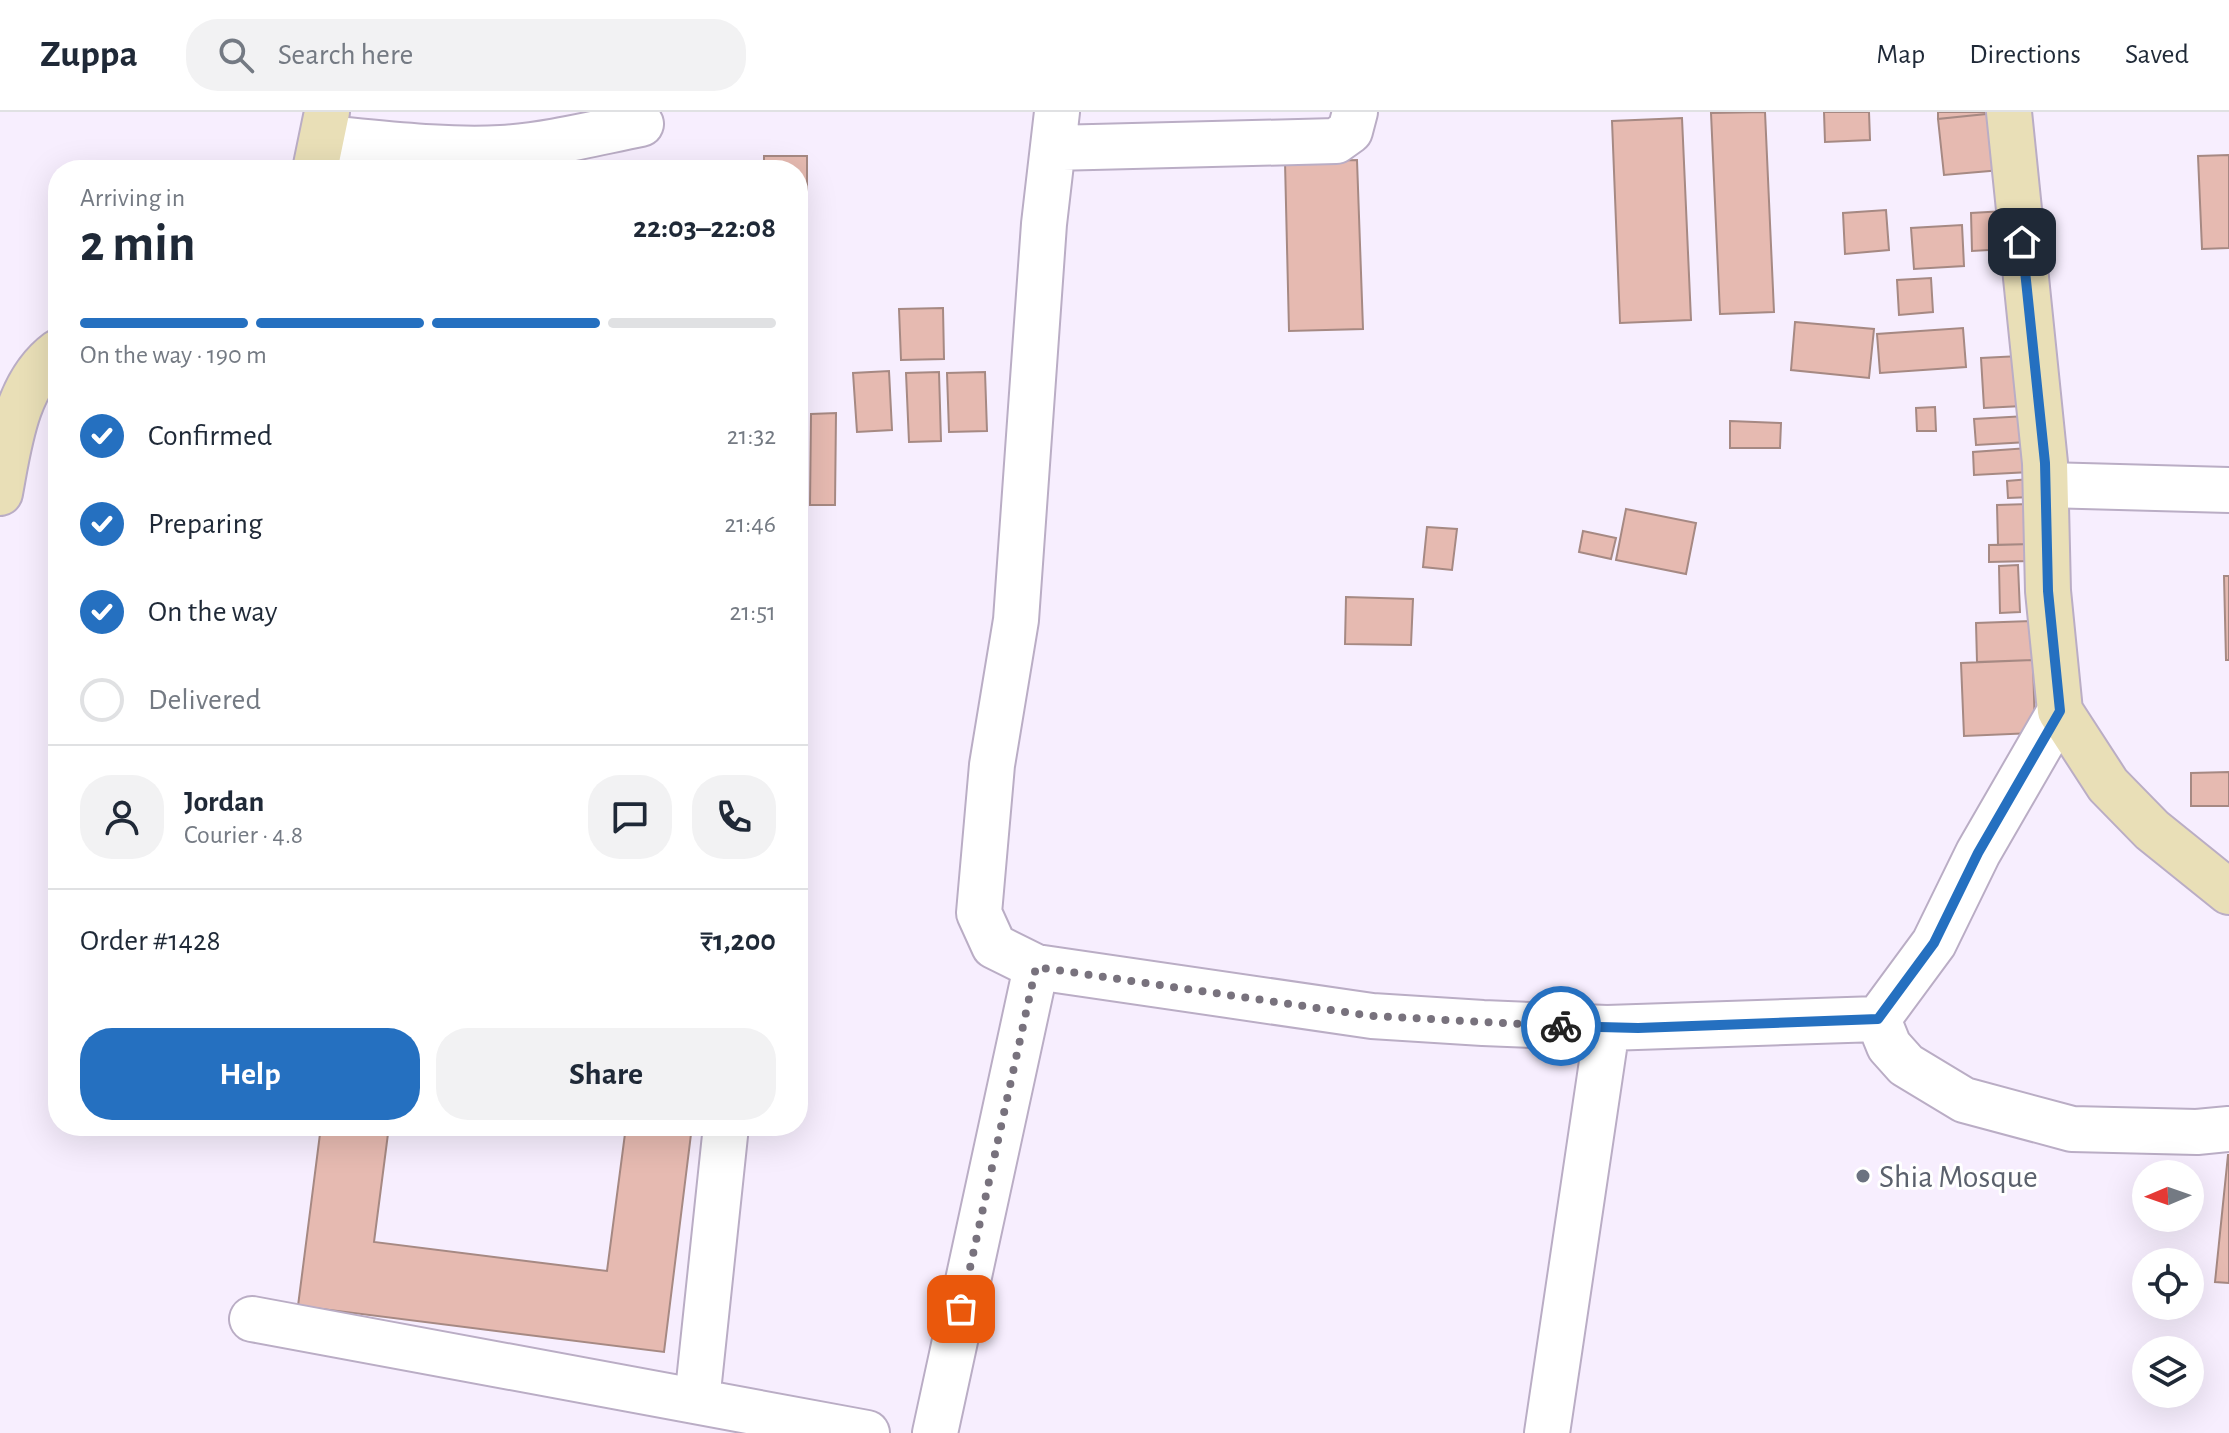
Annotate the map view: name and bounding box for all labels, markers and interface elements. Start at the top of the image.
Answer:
search box [186,19,746,91]
icon: search [214,33,258,77]
text: Zuppa [40,36,138,74]
text: Search here [278,40,413,70]
text: Map [1876,41,1925,69]
text: Directions [1969,41,2081,69]
text: Saved [2125,41,2189,69]
text: Arriving in [80,185,185,211]
pin [1988,208,2056,276]
text: 22:03–22:08 [633,213,776,243]
text: 2 min [80,218,195,270]
icon: home [2000,220,2044,264]
text: On the way · 190 m [80,342,267,368]
icon: check [80,414,124,458]
text: Confirmed [148,421,272,451]
text: 21:32 [727,423,776,449]
icon: check [80,502,124,546]
text: Preparing [148,509,263,539]
text: 21:46 [725,511,776,537]
icon: check [80,590,124,634]
text: On the way [148,597,277,627]
text: 21:51 [729,599,776,625]
text: Delivered [148,685,261,715]
button: person [80,775,164,859]
button: chat [588,775,672,859]
button: phone [692,775,776,859]
text: Jordan [184,787,264,817]
text: Courier · 4.8 [184,822,303,848]
text: Order #1428 [80,926,221,956]
text: ₹1,200 [700,926,776,956]
courier [1521,986,1601,1066]
icon: bike [1539,1004,1583,1048]
button: Help [80,1028,420,1120]
button: Share [436,1028,776,1120]
north arrow [2132,1160,2204,1232]
map controls [2132,1160,2204,1408]
place label: Shia Mosque [1879,1161,2038,1193]
marker: Shia Mosque [1854,1167,1872,1185]
button: locate [2132,1248,2204,1320]
pin [927,1275,995,1343]
icon: bag [939,1287,983,1331]
button: layers [2132,1336,2204,1408]

